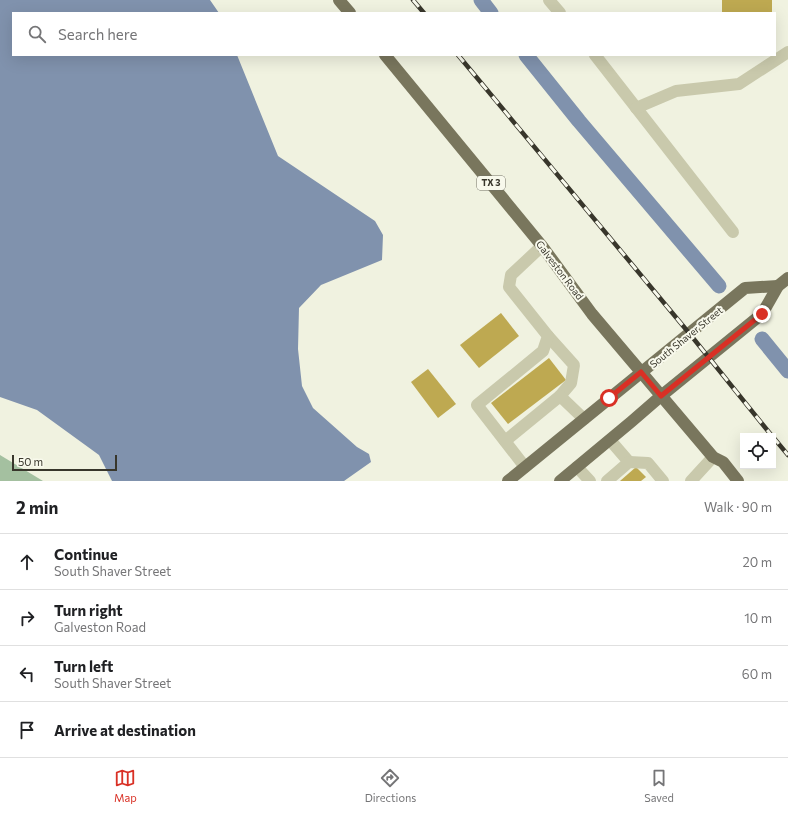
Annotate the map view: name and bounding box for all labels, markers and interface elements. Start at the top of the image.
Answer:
search box [12,12,776,56]
icon: search [26,23,48,45]
text: Search here [58,25,137,43]
road number: TX 3 [477,176,505,190]
street label: Galveston Road [534,238,586,302]
street label: South Shaver Street [647,304,725,370]
route end [753,305,771,323]
route start [600,389,618,407]
map controls [740,433,776,469]
button: locate [740,433,776,469]
scale bar [12,453,117,472]
text: 50 m [18,455,43,468]
text: 2 min [16,497,58,518]
text: Walk · 90 m [704,499,772,515]
text: Continue [54,545,118,563]
icon: ahead [16,551,38,573]
text: 20 m [743,554,772,570]
text: South Shaver Street [54,563,171,579]
text: Turn right [54,601,123,619]
icon: right [16,607,38,629]
text: 10 m [744,610,772,626]
text: Galveston Road [54,619,146,635]
text: Turn left [54,657,113,675]
icon: left [16,663,38,685]
text: 60 m [742,666,772,682]
text: South Shaver Street [54,675,171,691]
icon: arrive [16,719,38,741]
text: Arrive at destination [54,721,196,739]
tab: Map [114,767,137,804]
tab: Directions [365,767,416,804]
tab: Saved [644,767,674,804]

